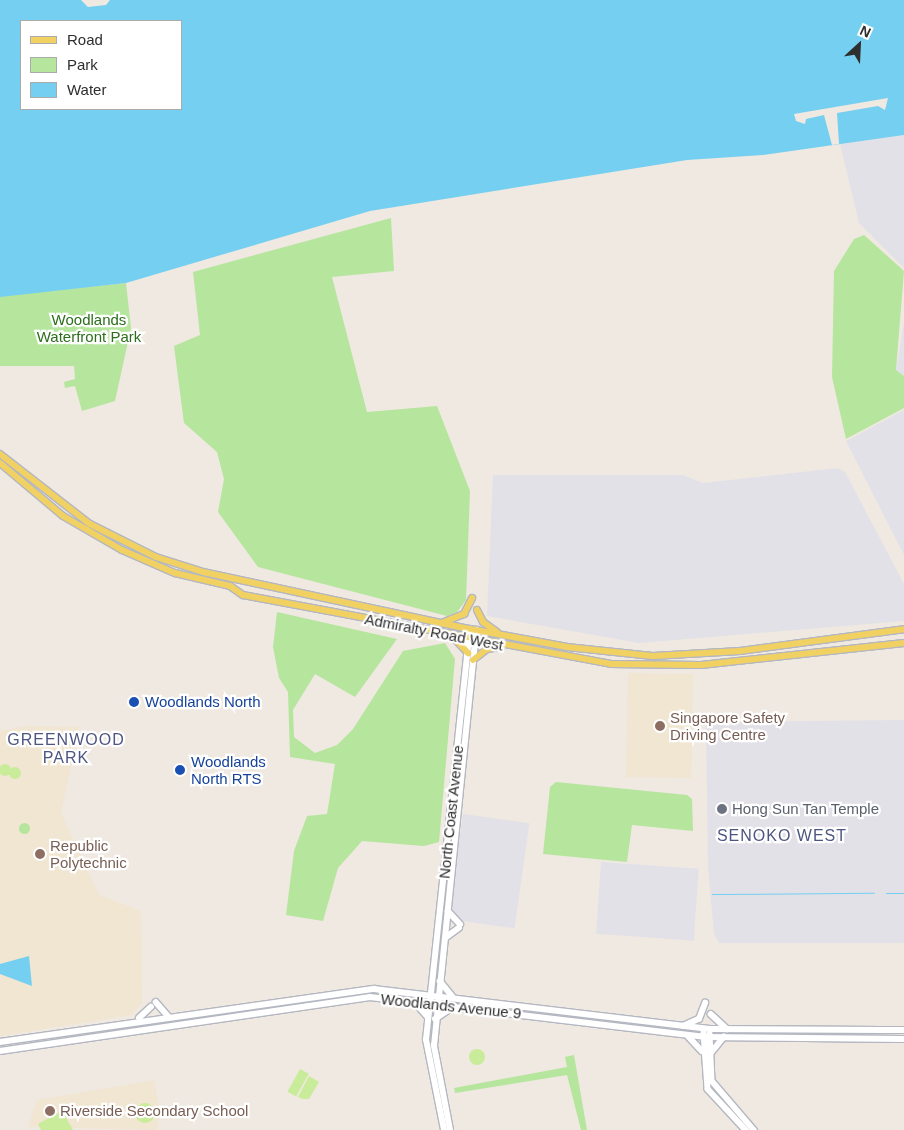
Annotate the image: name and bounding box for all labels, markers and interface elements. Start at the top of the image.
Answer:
legend [20,20,182,110]
north arrow [834,20,884,70]
text: N [857,22,873,41]
text: Road [67,31,103,48]
text: Park [67,56,98,73]
text: Water [67,81,106,98]
park label: Woodlands Waterfront Park [37,310,141,345]
street label: Admiralty Road West [363,610,505,654]
place label: Woodlands North [145,693,261,711]
marker: Woodlands North [127,695,141,709]
place label: Singapore Safety Driving Centre [670,708,785,743]
marker: Singapore Safety Driving Centre [654,720,666,732]
district label: GREENWOOD PARK [6,730,126,768]
street label: North Coast Avenue [435,744,467,880]
place label: Woodlands North RTS [191,752,266,787]
marker: Woodlands North RTS [173,763,187,777]
place label: Hong Sun Tan Temple [732,800,880,818]
marker: Hong Sun Tan Temple [716,803,728,815]
district label: SENOKO WEST [716,826,848,846]
place label: Republic Polytechnic [50,836,127,871]
marker: Republic Polytechnic [34,848,46,860]
street label: Woodlands Avenue 9 [379,990,523,1022]
place label: Riverside Secondary School [60,1102,248,1120]
marker: Riverside Secondary School [44,1105,56,1117]

